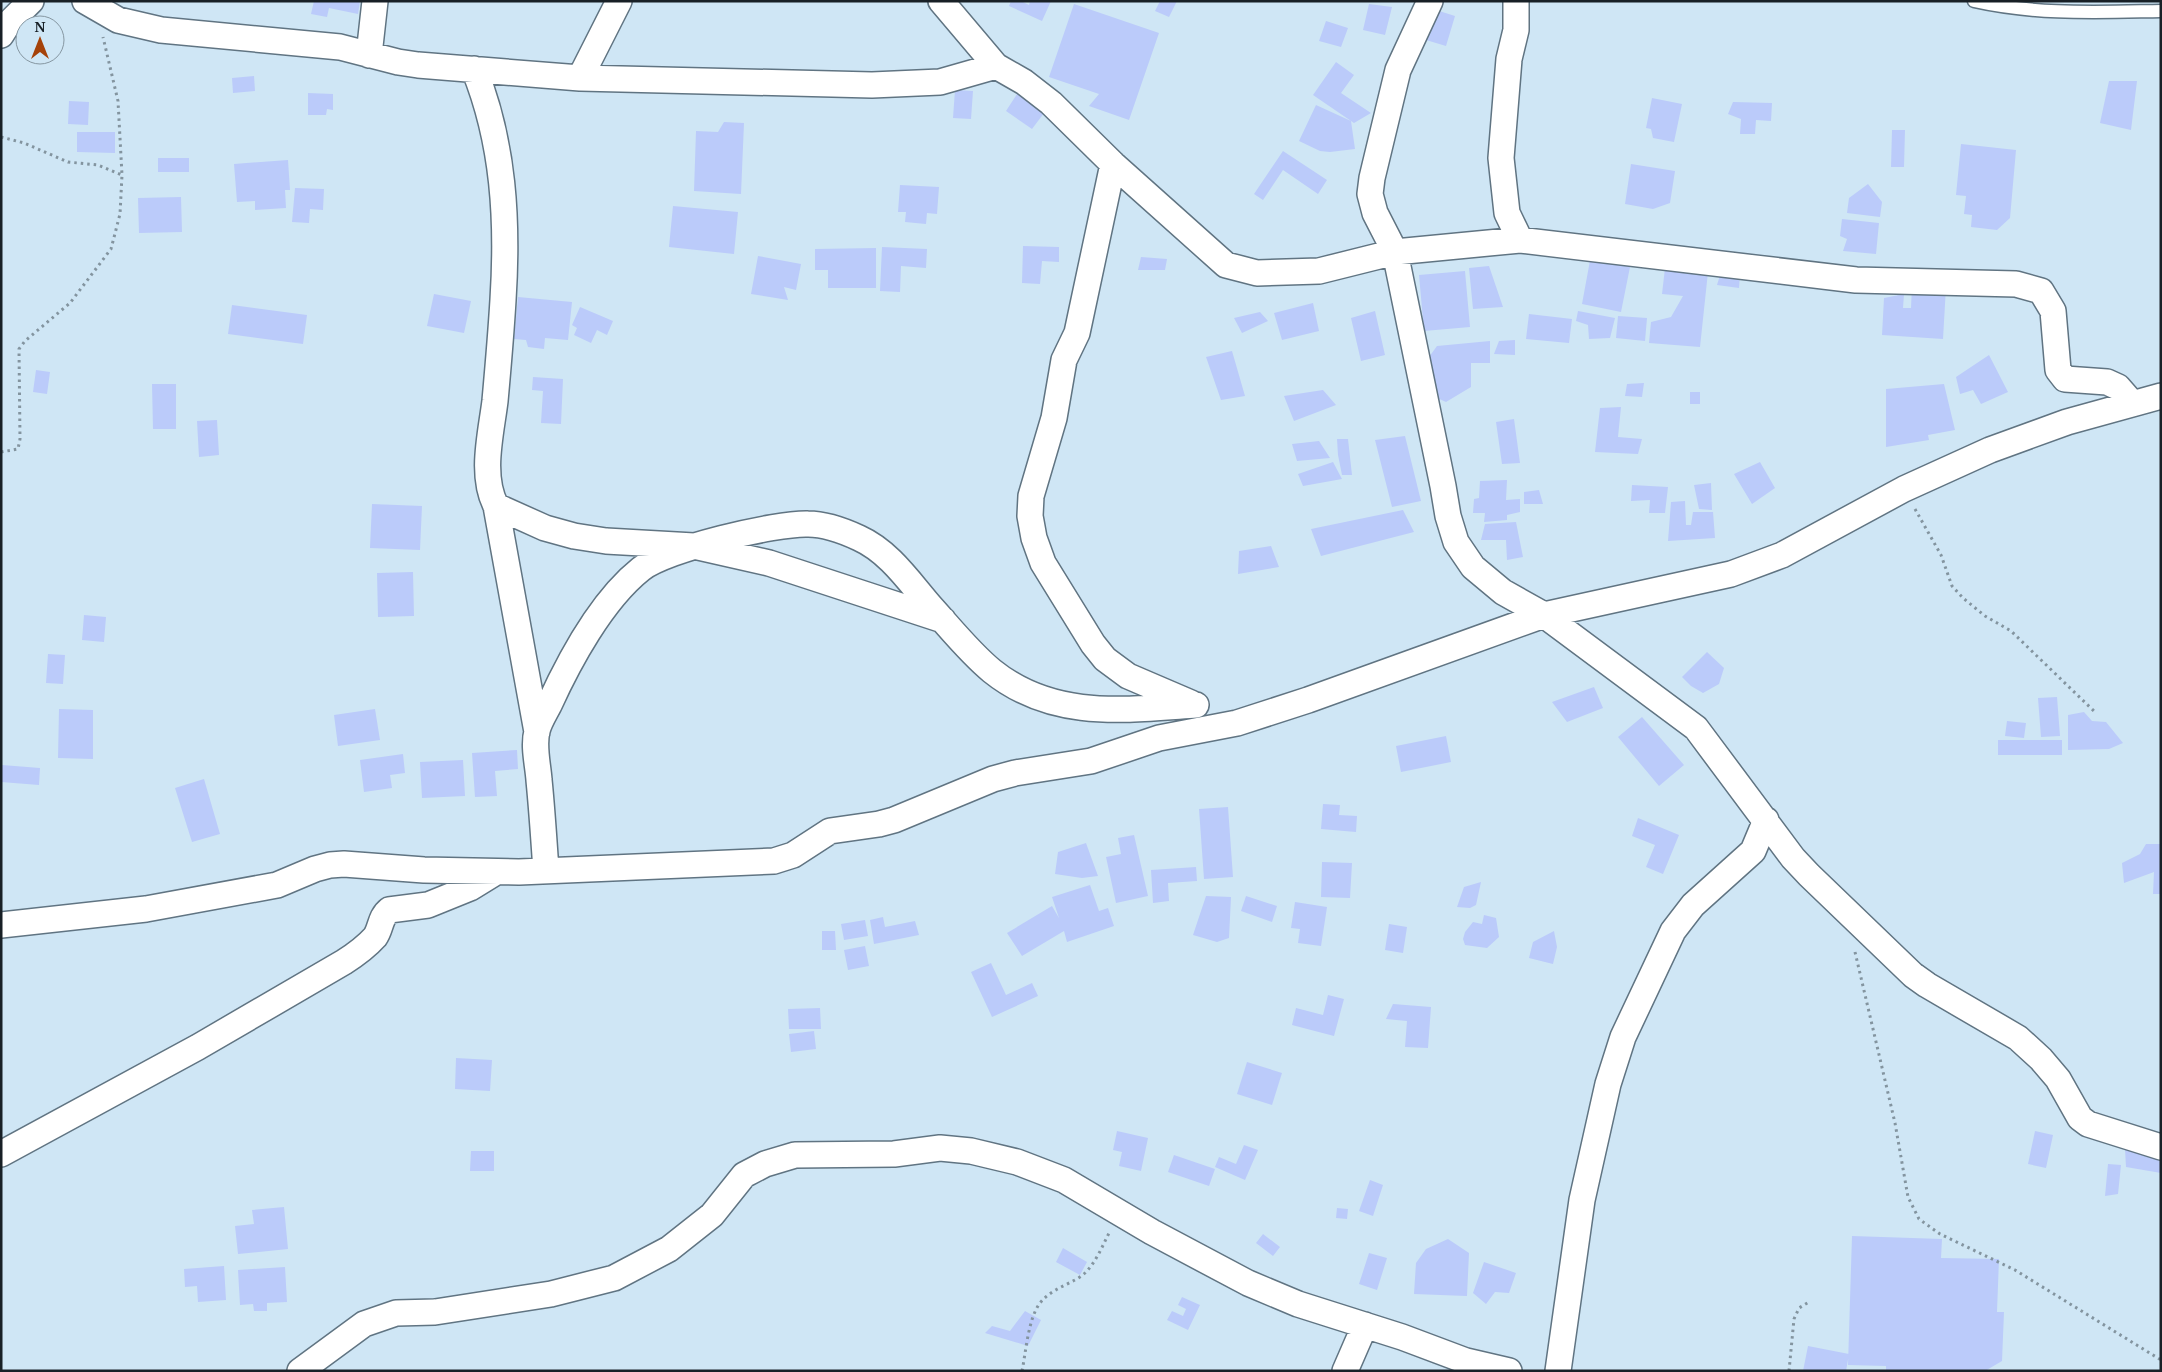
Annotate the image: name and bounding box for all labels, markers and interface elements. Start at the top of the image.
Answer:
north arrow [15,15,65,65]
text: N [34,17,46,36]

